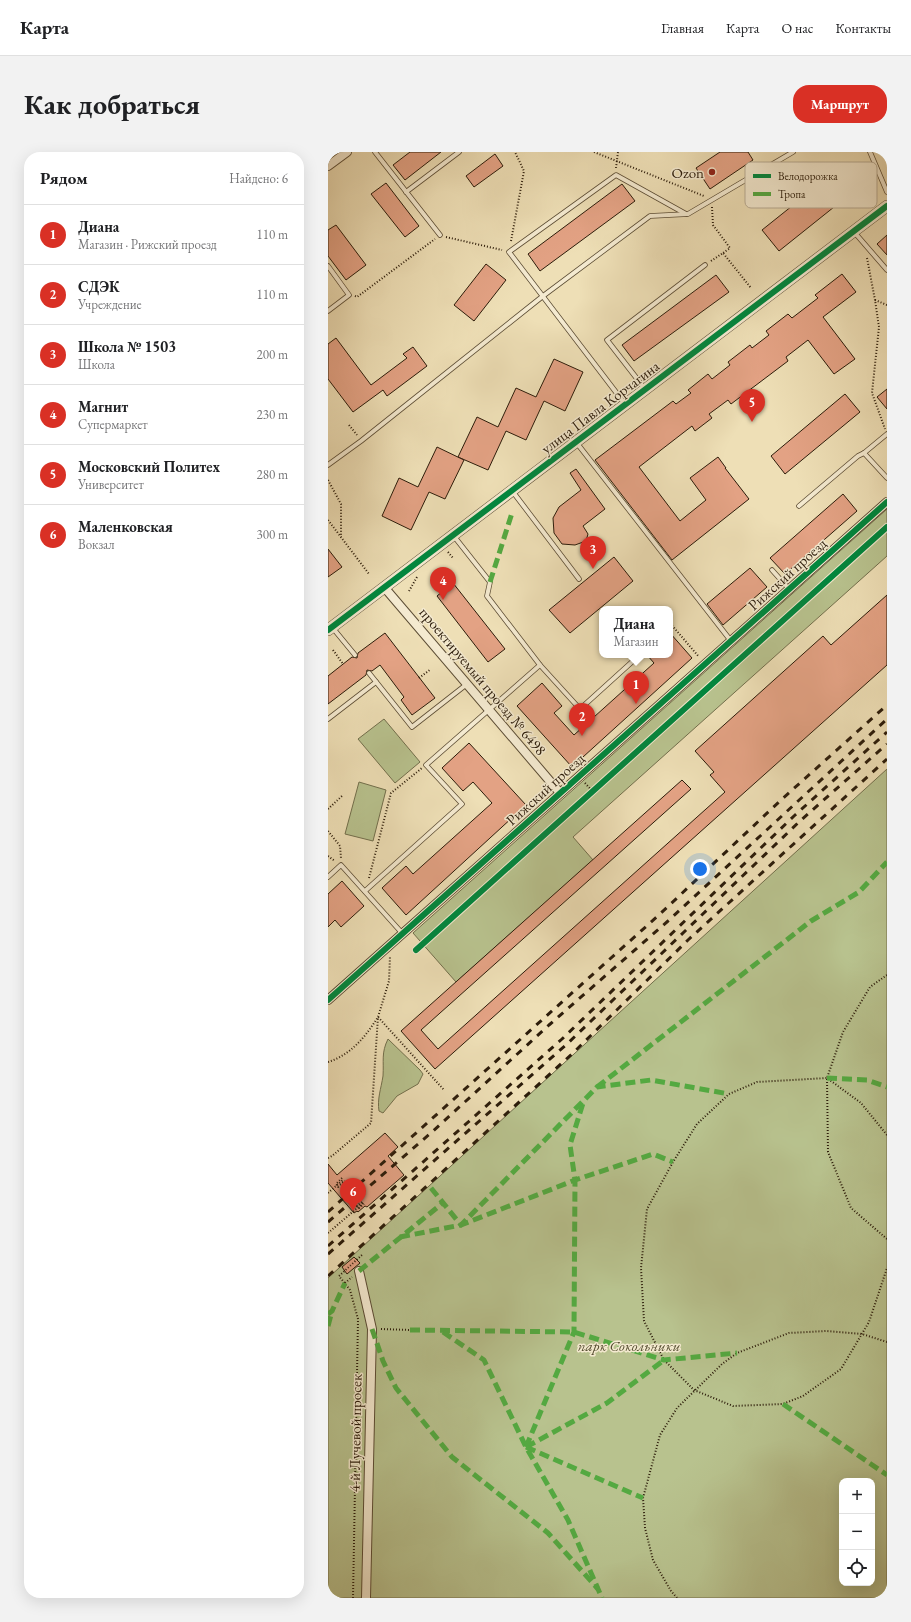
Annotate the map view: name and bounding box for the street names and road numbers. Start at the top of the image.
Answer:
street label: улица Павла Корчагина [537,356,663,458]
street label: Рижский проезд [744,534,830,614]
street label: проектируемый проезд № 6498 [415,603,551,759]
street label: Рижский проезд [502,749,588,829]
street label: 4-й Лучевой просек [344,1374,366,1492]

